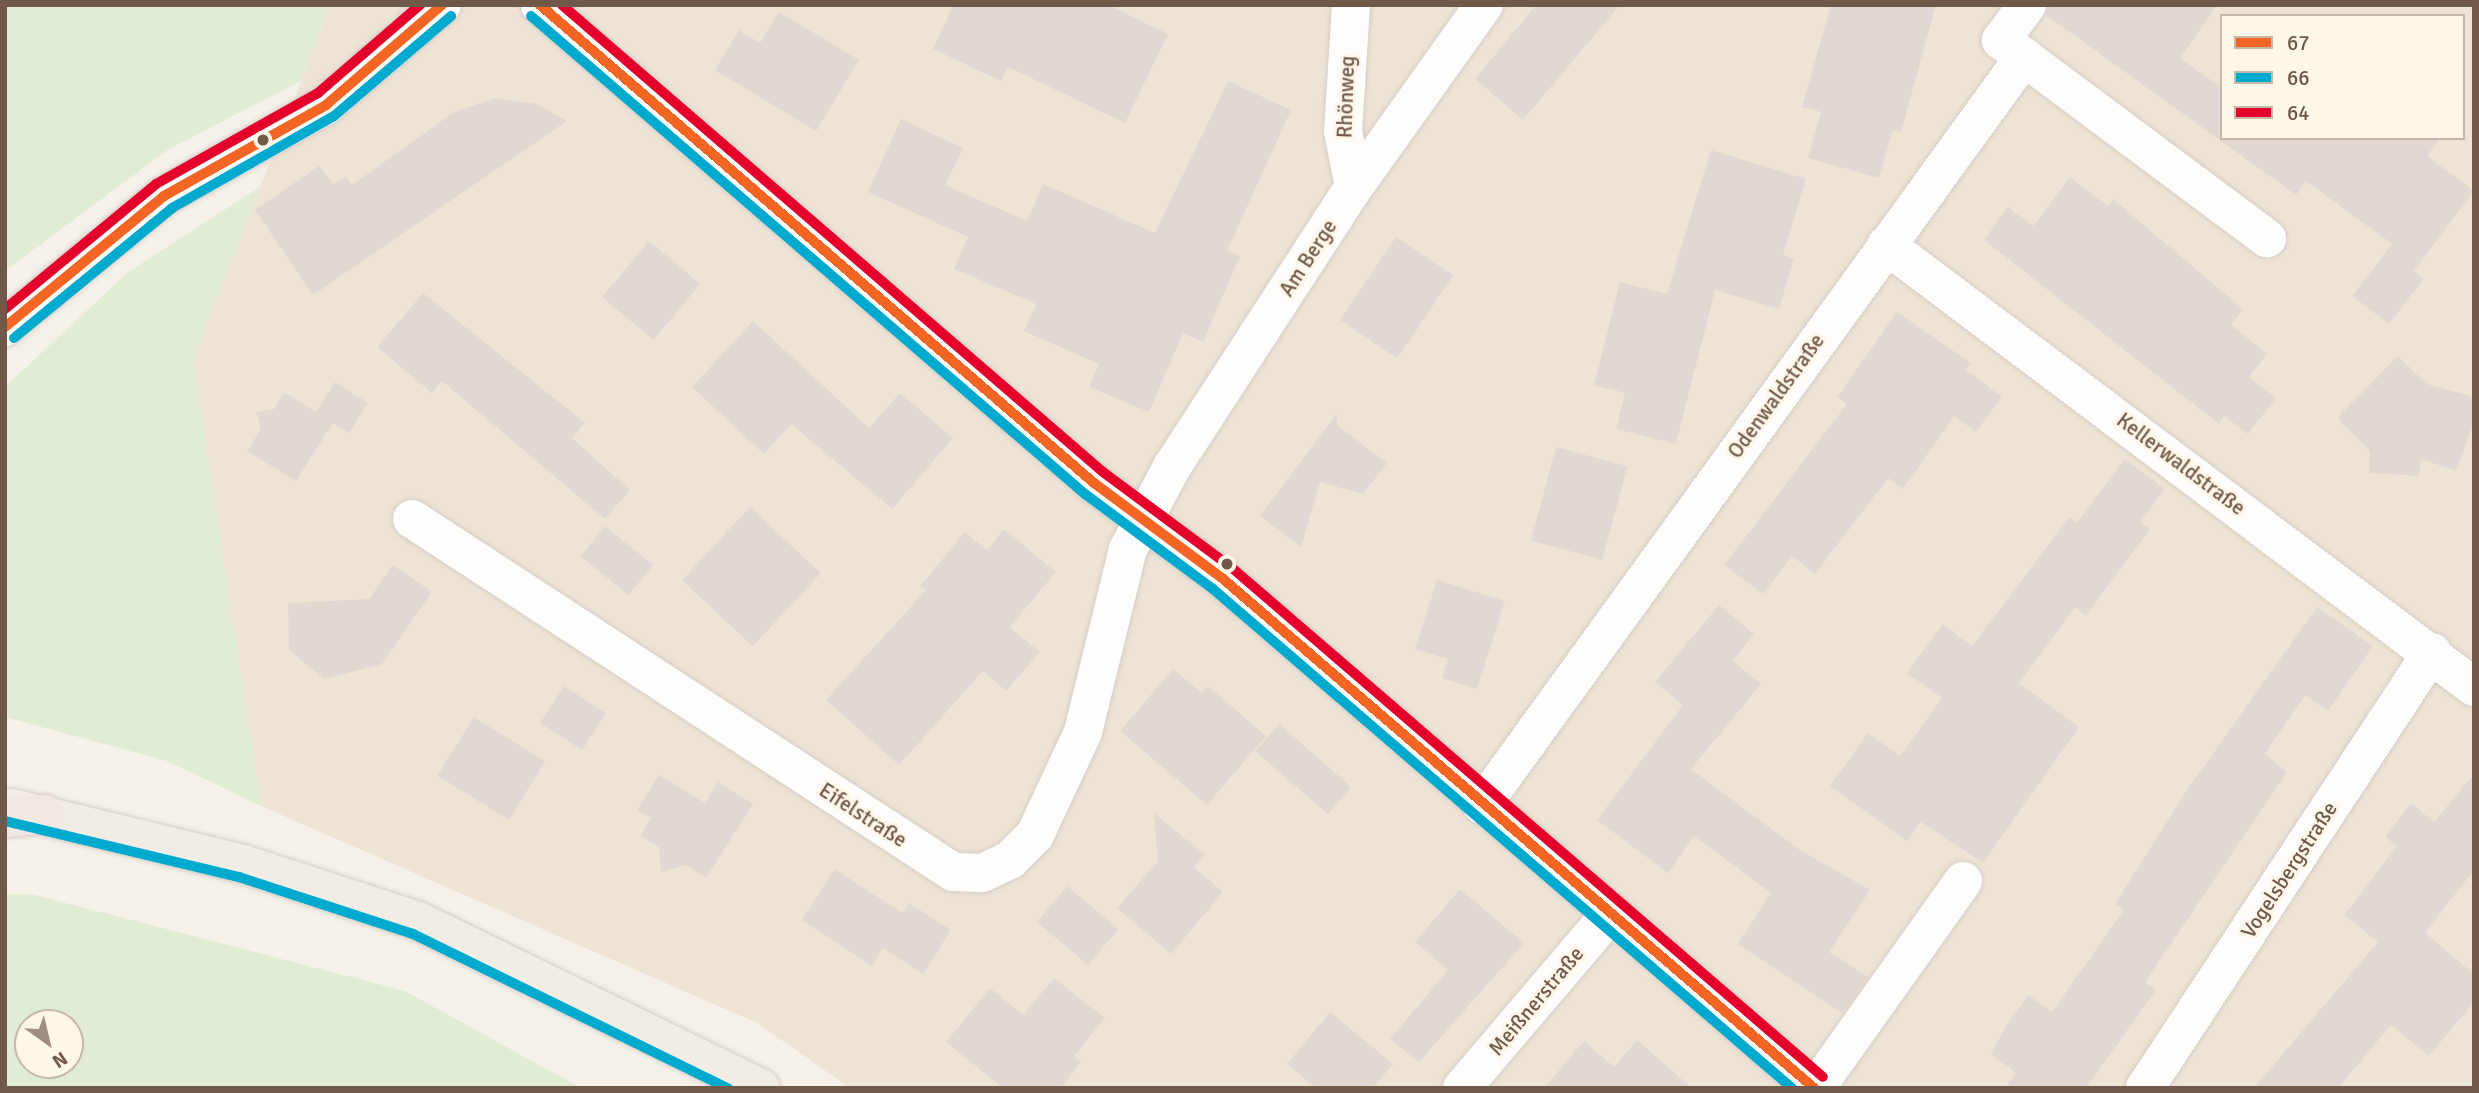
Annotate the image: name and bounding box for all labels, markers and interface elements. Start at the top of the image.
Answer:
legend [2220,14,2465,140]
text: 67 [2287,30,2310,56]
street label: Rhönweg [1332,55,1360,139]
text: 66 [2287,65,2310,91]
text: 64 [2287,100,2310,126]
unlabelled marker [256,133,270,147]
street label: Am Berge [1274,215,1342,301]
street label: Odenwaldstraße [1722,329,1830,463]
street label: Kellerwaldstraße [2112,407,2250,521]
unlabelled marker [1220,557,1234,571]
street label: Eifelstraße [814,777,912,853]
street label: Vogelsbergstraße [2236,797,2342,943]
street label: Meißnerstraße [1483,941,1589,1061]
north arrow [14,1009,84,1079]
text: N [47,1046,72,1073]

